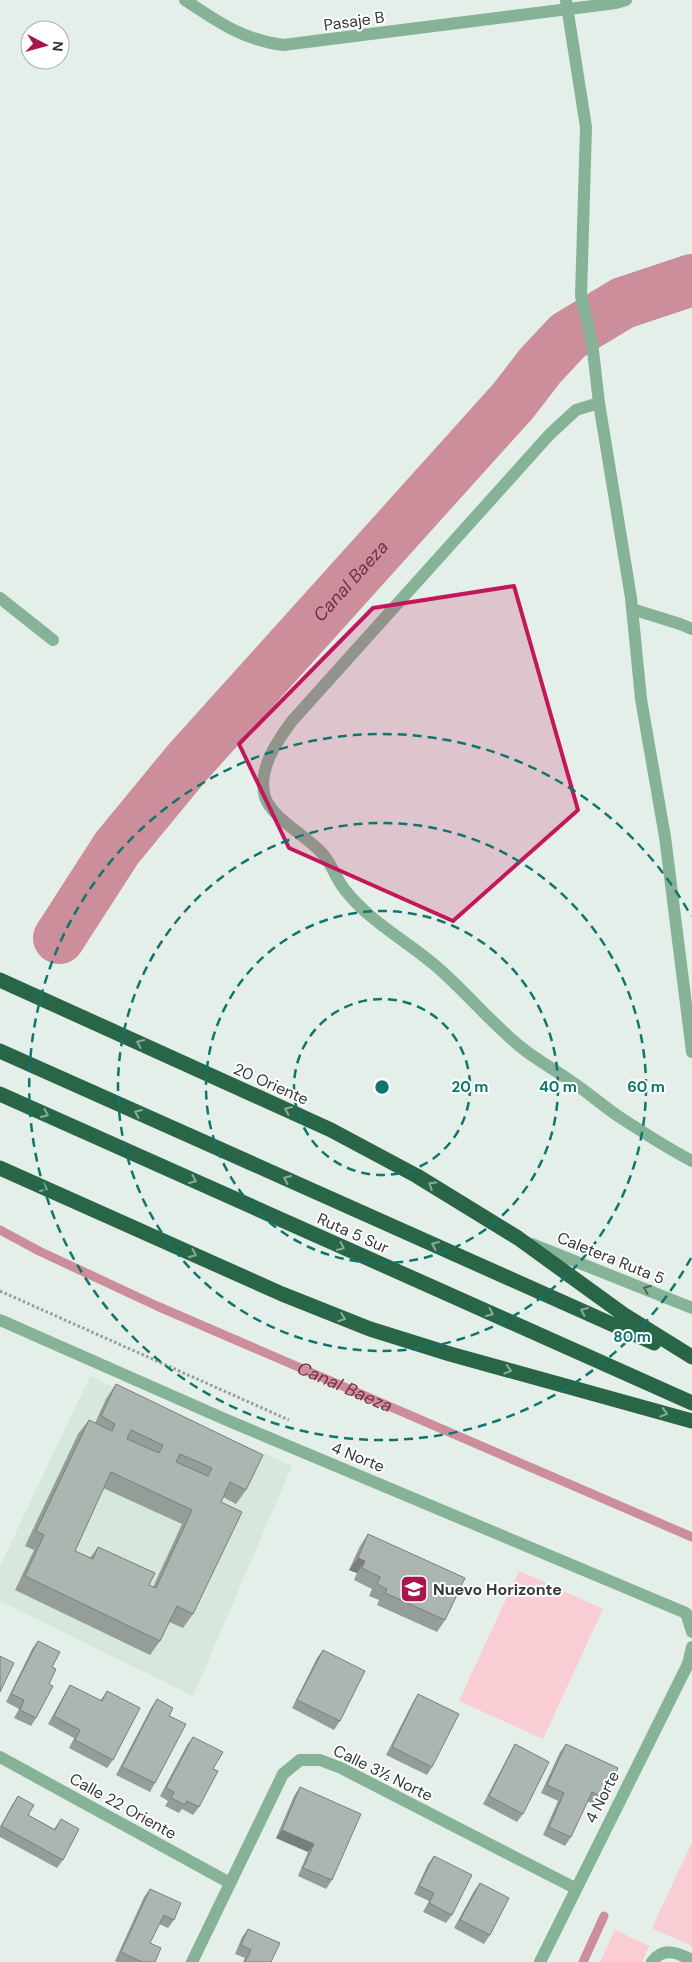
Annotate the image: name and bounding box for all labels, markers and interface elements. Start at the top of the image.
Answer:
street label: Pasaje B [322,6,386,36]
north arrow [20,20,70,70]
text: N [48,40,67,52]
water label: Canal Baeza [308,535,394,627]
one-way arrow [136,1039,145,1050]
street label: 20 Oriente [230,1058,312,1110]
text: 20 m [452,1077,488,1097]
text: 40 m [539,1077,577,1097]
text: 60 m [627,1077,665,1097]
centre of rings [373,1078,391,1096]
one-way arrow [284,1106,293,1117]
one-way arrow [40,1108,49,1119]
one-way arrow [134,1108,143,1119]
one-way arrow [188,1174,197,1185]
one-way arrow [283,1175,292,1185]
one-way arrow [39,1181,48,1191]
one-way arrow [428,1181,437,1191]
street label: Ruta 5 Sur [314,1208,392,1258]
street label: Caletera Ruta 5 [554,1227,668,1289]
one-way arrow [336,1240,345,1251]
one-way arrow [431,1241,440,1252]
one-way arrow [188,1248,197,1258]
one-way arrow [643,1285,652,1296]
one-way arrow [485,1306,494,1317]
one-way arrow [580,1307,589,1318]
one-way arrow [337,1312,346,1322]
text: 80 m [613,1327,651,1347]
water label: Canal Baeza [293,1356,396,1418]
one-way arrow [503,1364,512,1375]
one-way arrow [660,1408,668,1418]
street label: 4 Norte [328,1437,388,1477]
school or university icon: Nuevo Horizonte [399,1574,429,1604]
place label: Nuevo Horizonte [433,1579,562,1600]
street label: Calle 3½ Norte [330,1740,436,1806]
street label: 4 Norte [580,1767,624,1827]
street label: Calle 22 Oriente [66,1768,180,1844]

